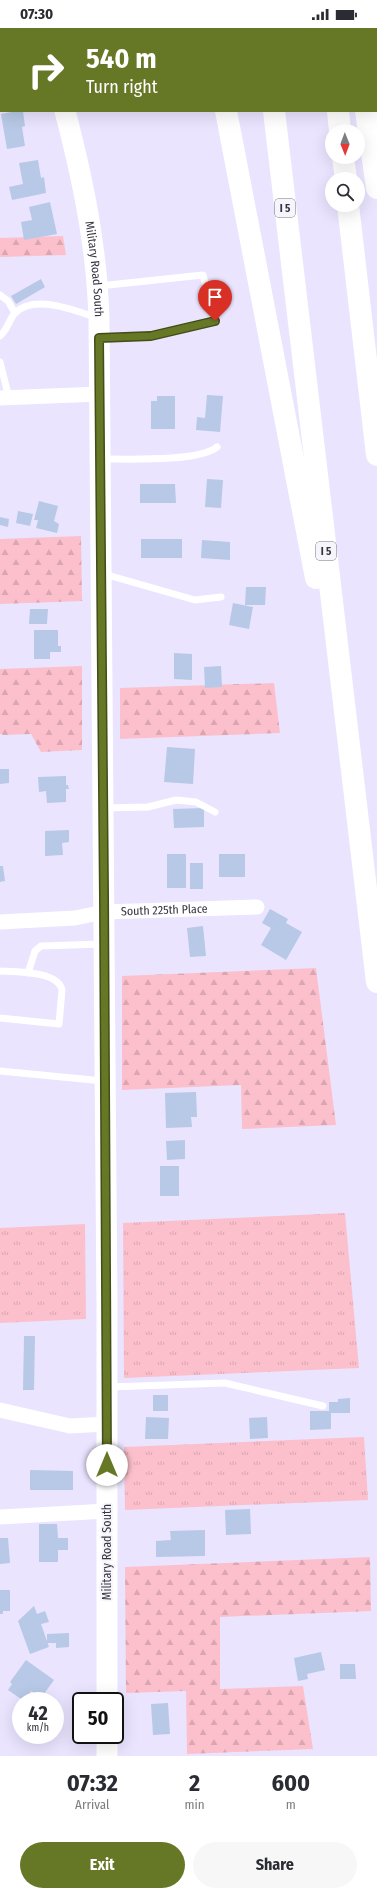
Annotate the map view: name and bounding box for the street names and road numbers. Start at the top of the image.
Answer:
road number: I 5 [275,199,295,217]
street label: Military Road South [82,220,106,317]
road number: I 5 [316,542,336,560]
street label: South 225th Place [121,902,208,918]
street label: Military Road South [100,1504,114,1600]

